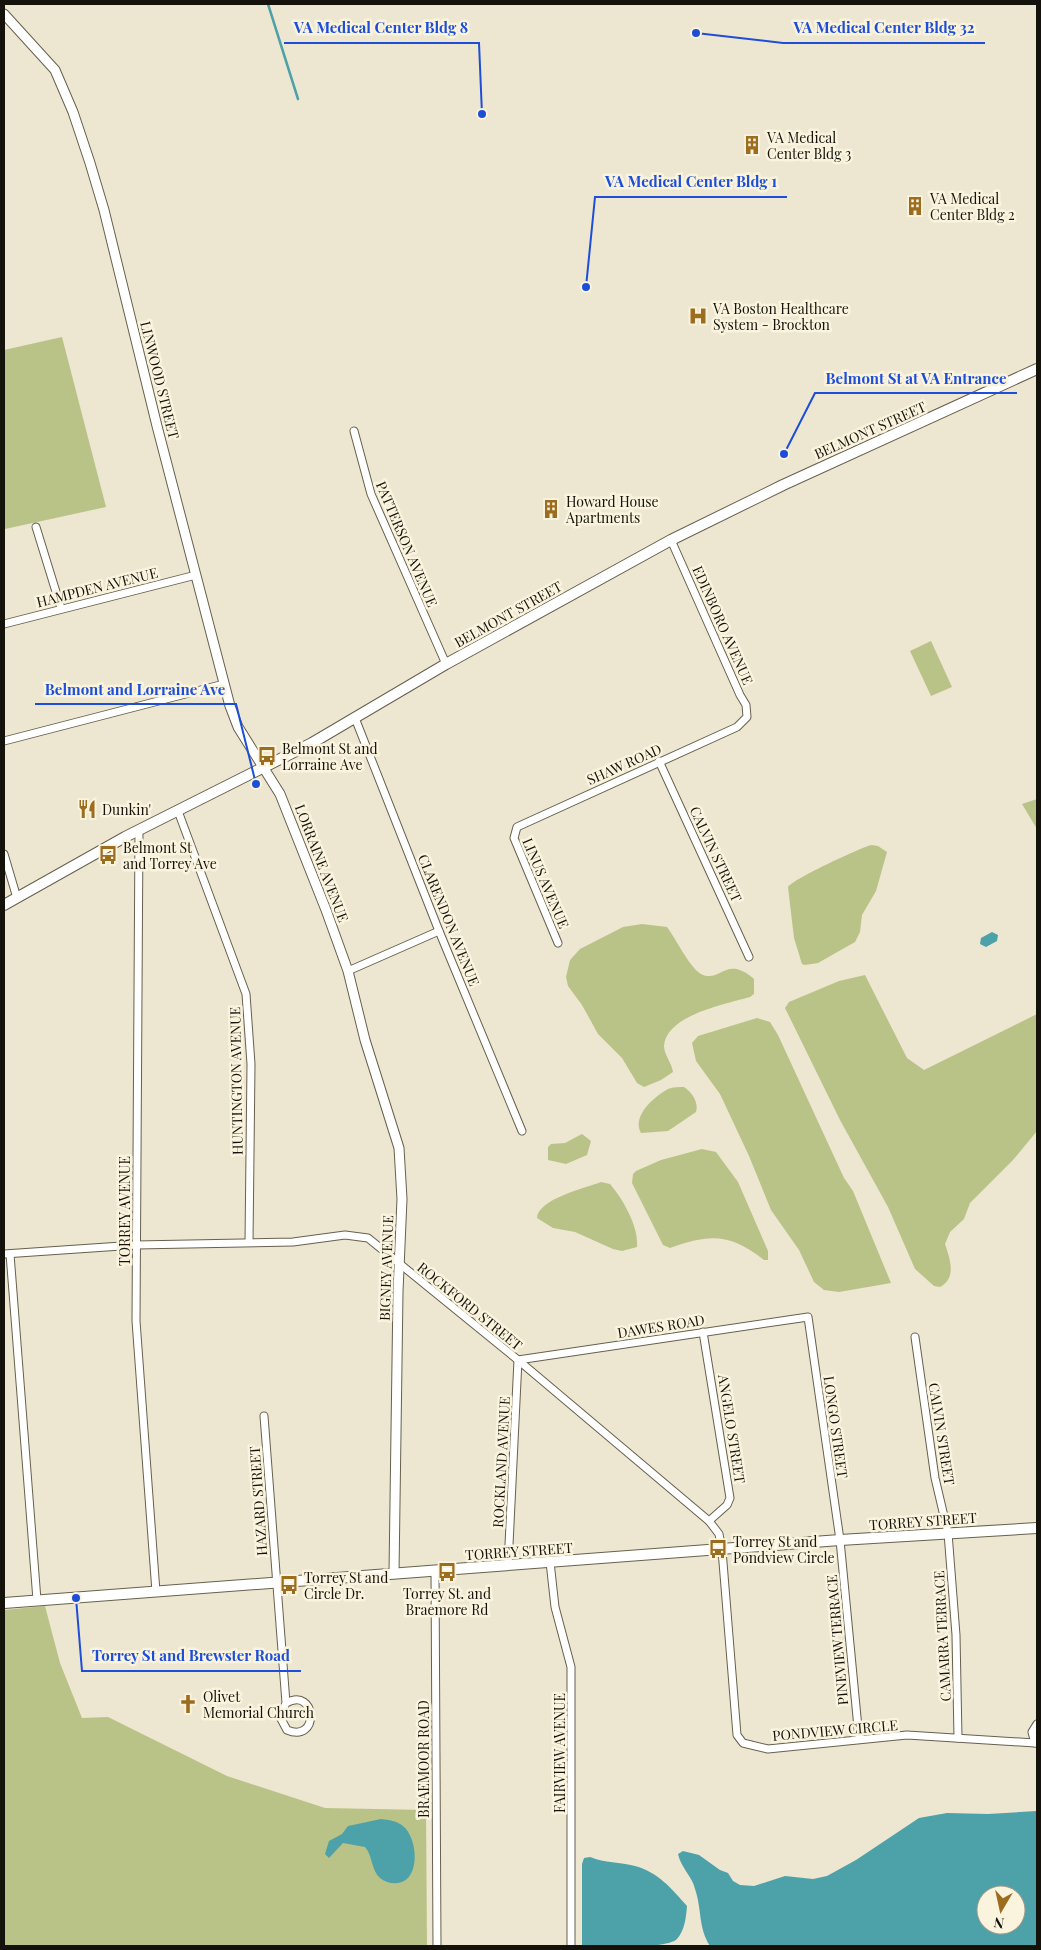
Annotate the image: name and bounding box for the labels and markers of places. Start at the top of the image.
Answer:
callout: VA Medical Center Bldg 8 [284,13,479,43]
callout: VA Medical Center Bldg 32 [783,13,985,43]
place label: VA Medical Center Bldg 3 [766,128,851,163]
building icon: VA Medical Center Bldg 3 [741,134,763,156]
callout: VA Medical Center Bldg 1 [595,167,787,197]
place label: VA Medical Center Bldg 2 [929,189,1015,224]
building icon: VA Medical Center Bldg 2 [904,195,926,217]
place label: VA Boston Healthcare System - Brockton [712,299,849,334]
hospital icon: VA Boston Healthcare System - Brockton [687,305,709,327]
callout: Belmont St at VA Entrance [815,363,1017,393]
place label: Howard House Apartments [565,492,659,527]
building icon: Howard House Apartments [540,498,562,520]
callout: Belmont and Lorraine Ave [35,674,236,704]
place label: Belmont St and Lorraine Ave [282,739,378,774]
bus stop icon: Belmont St and Lorraine Ave [256,745,278,767]
restaurant icon: Dunkin' [76,798,98,820]
place label: Dunkin' [102,800,151,819]
place label: Belmont St and Torrey Ave [123,838,217,873]
bus stop icon: Belmont St and Torrey Ave [97,844,119,866]
place label: Torrey St and Pondview Circle [733,1532,835,1567]
bus stop icon: Torrey St and Pondview Circle [707,1538,729,1560]
bus stop icon: Torrey St. and Braemore Rd [436,1561,458,1583]
place label: Torrey St and Circle Dr. [304,1568,388,1603]
bus stop icon: Torrey St and Circle Dr. [278,1574,300,1596]
place label: Torrey St. and Braemore Rd [403,1584,491,1619]
callout: Torrey St and Brewster Road [82,1641,301,1671]
place label: Olivet Memorial Church [203,1687,315,1722]
church icon: Olivet Memorial Church [177,1693,199,1715]

